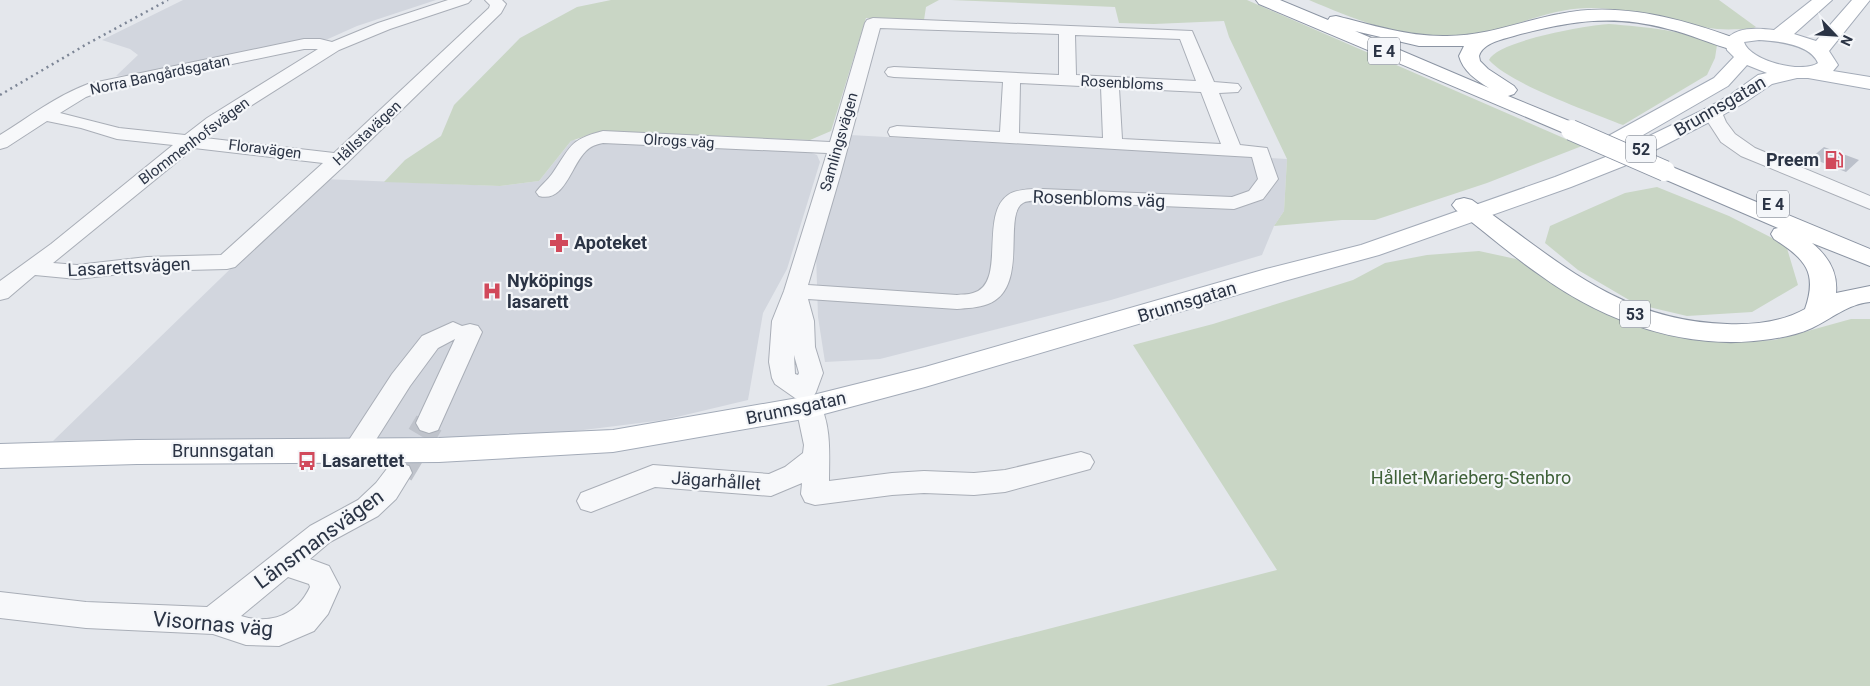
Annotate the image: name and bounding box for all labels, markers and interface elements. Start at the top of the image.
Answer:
north arrow [1810,10,1860,60]
text: N [1837,33,1856,48]
road number: E 4 [1368,37,1400,64]
street label: Norra Bangårdsgatan [88,51,232,99]
street label: Brunnsgatan [1670,71,1769,140]
street label: Rosenbloms [1080,72,1164,94]
street label: Samlingsvägen [816,91,862,193]
street label: Blommenhofsvägen [135,94,253,188]
street label: Hållstavägen [329,97,405,169]
street label: Olrogs väg [643,130,715,152]
street label: Floravägen [228,136,302,162]
road number: 52 [1626,136,1656,162]
place label: Preem [1766,149,1819,170]
fuel station icon: Preem [1823,149,1845,171]
street label: Rosenbloms väg [1032,186,1166,211]
road number: E 4 [1757,190,1789,218]
pharmacy icon: Apoteket [548,232,570,254]
place label: Apoteket [574,232,647,253]
street label: Lasarettsvägen [67,253,191,280]
place label: Nyköpings lasarett [507,270,593,312]
street label: Brunnsgatan [1135,277,1239,326]
hospital icon: Nyköpings lasarett [481,280,503,302]
road number: 53 [1620,300,1650,328]
street label: Brunnsgatan [744,387,848,428]
street label: Brunnsgatan [172,440,274,461]
bus stop icon: Lasarettet [296,450,318,472]
place label: Lasarettet [322,450,404,471]
street label: Jägarhållet [671,467,762,494]
park label: Hållet-Marieberg-Stenbro [1371,467,1571,488]
street label: Länsmansvägen [250,484,388,594]
street label: Visornas väg [152,607,274,641]

